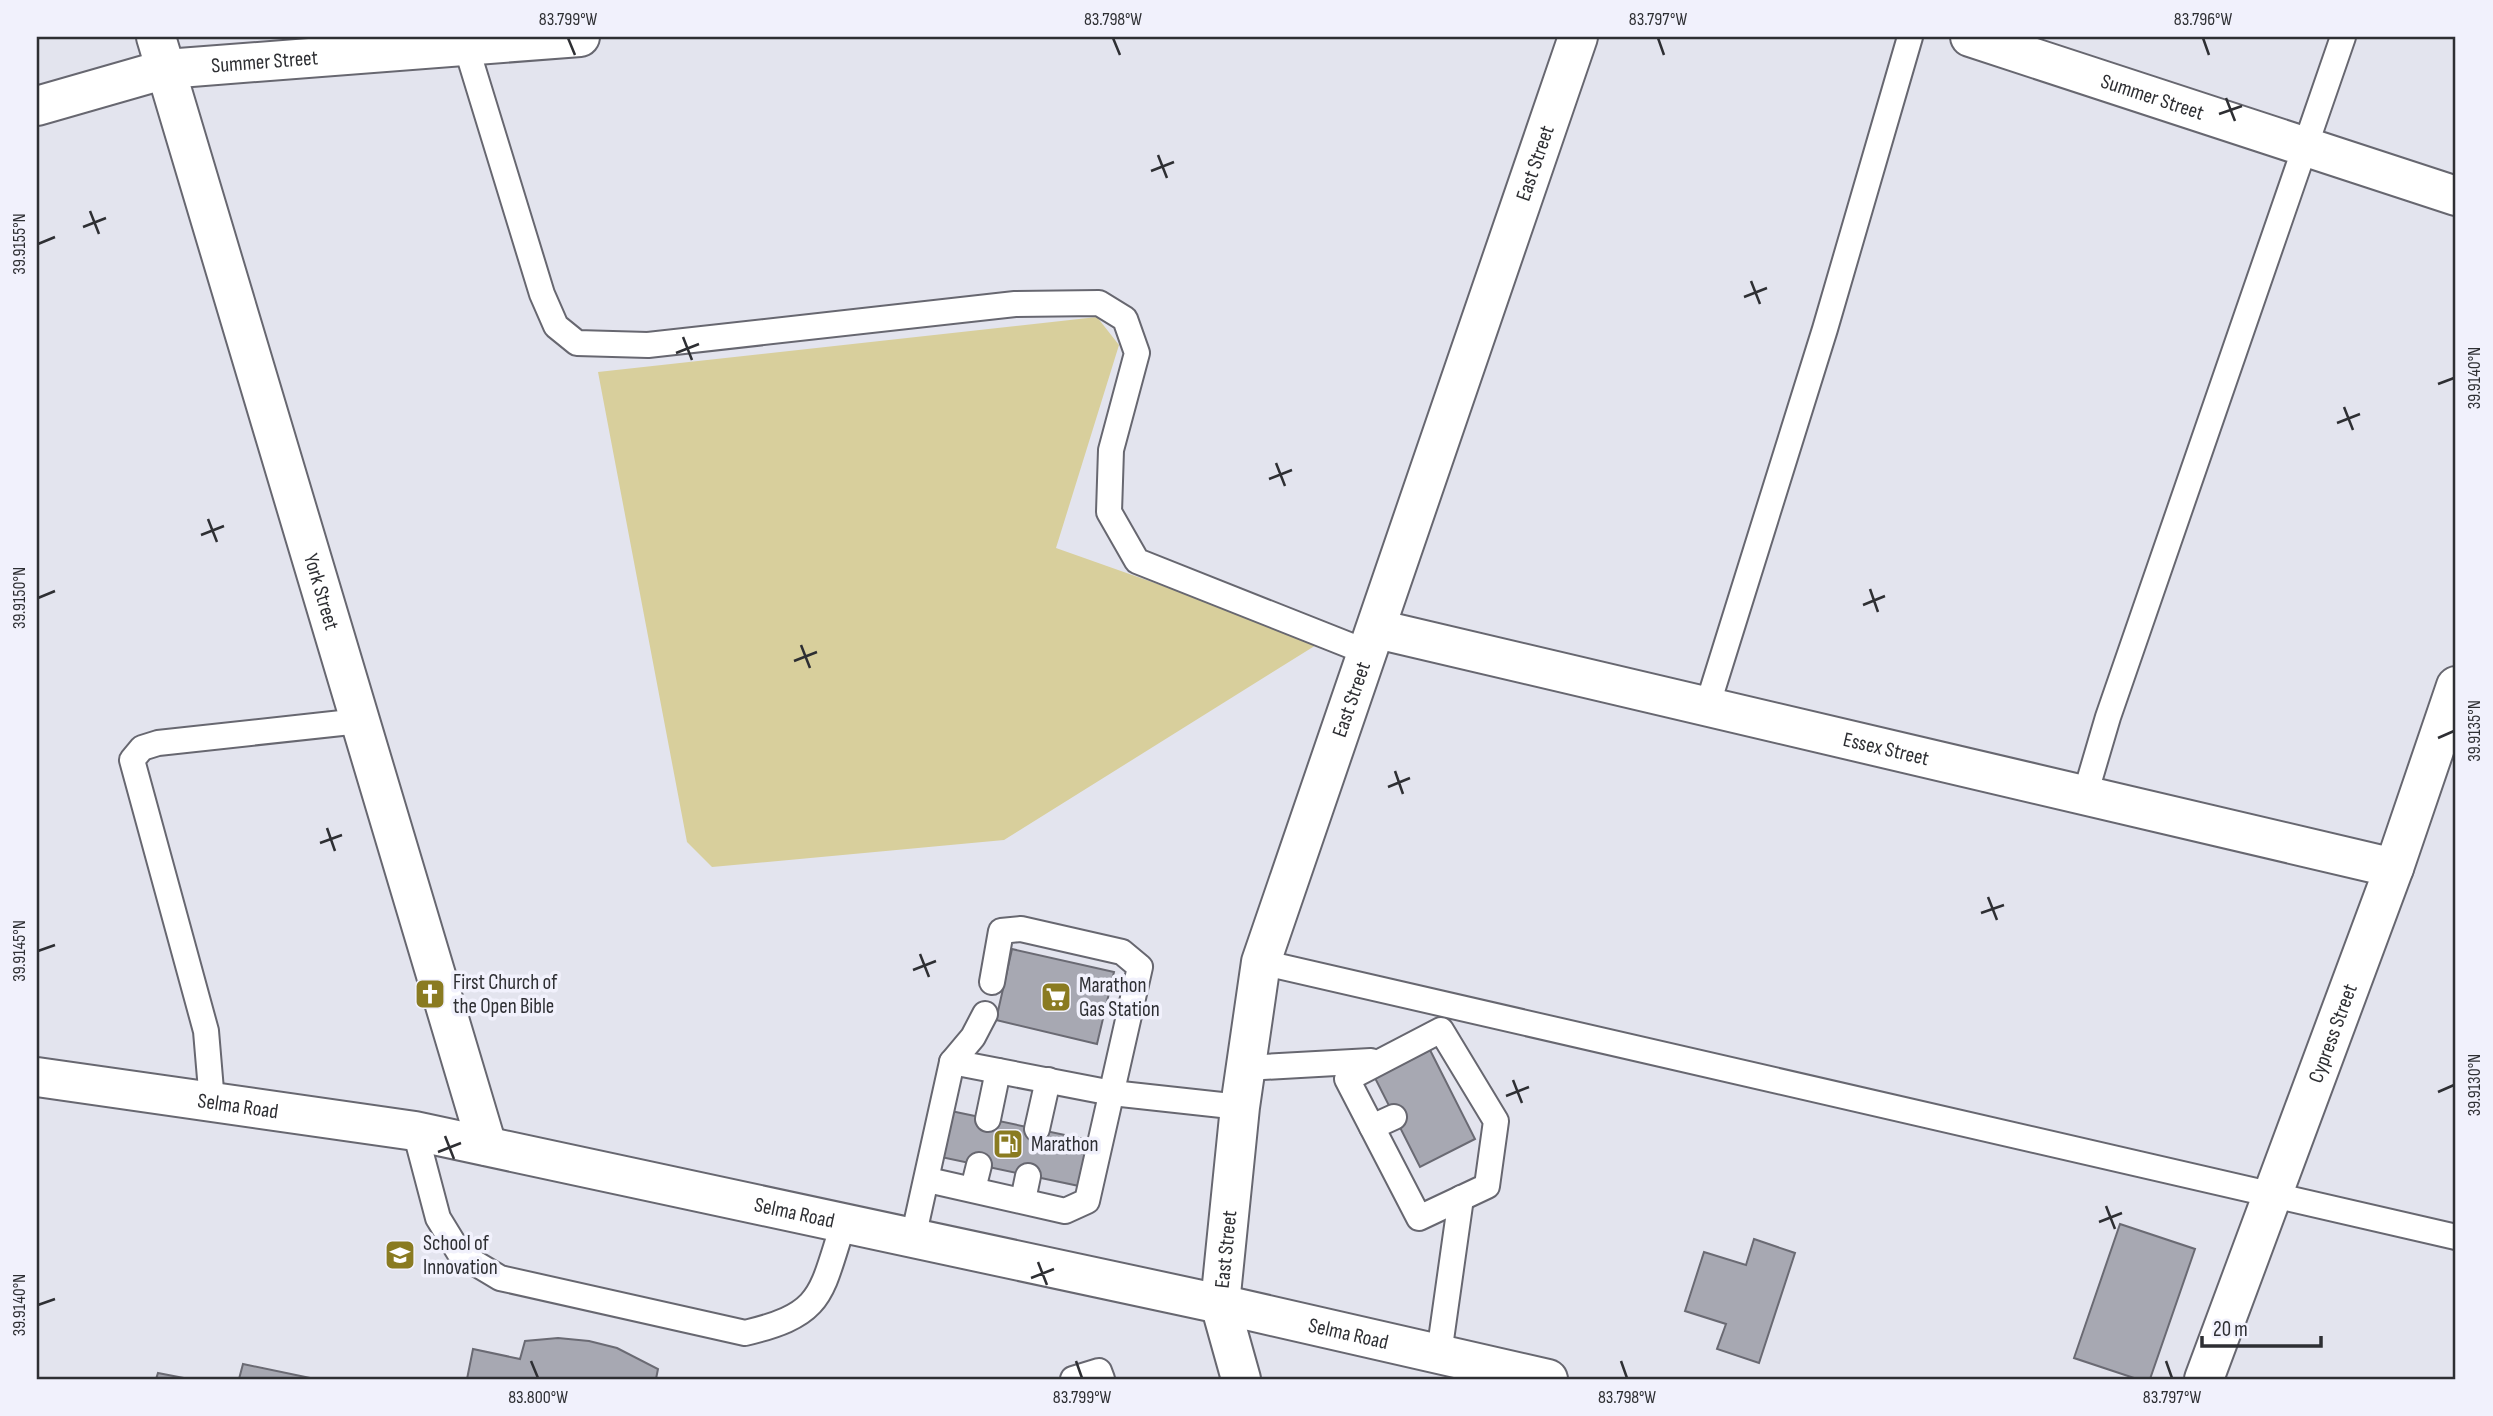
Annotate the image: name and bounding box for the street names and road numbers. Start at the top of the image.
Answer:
street label: Summer Street [210,45,319,78]
street label: Summer Street [2098,68,2207,125]
street label: East Street [1510,122,1559,204]
street label: York Street [298,551,345,633]
street label: East Street [1327,658,1375,740]
street label: Essex Street [1841,726,1932,771]
street label: Cypress Street [2303,980,2362,1086]
street label: Selma Road [196,1088,280,1124]
street label: Selma Road [752,1192,837,1233]
street label: East Street [1209,1209,1242,1289]
street label: Selma Road [1306,1312,1391,1355]

